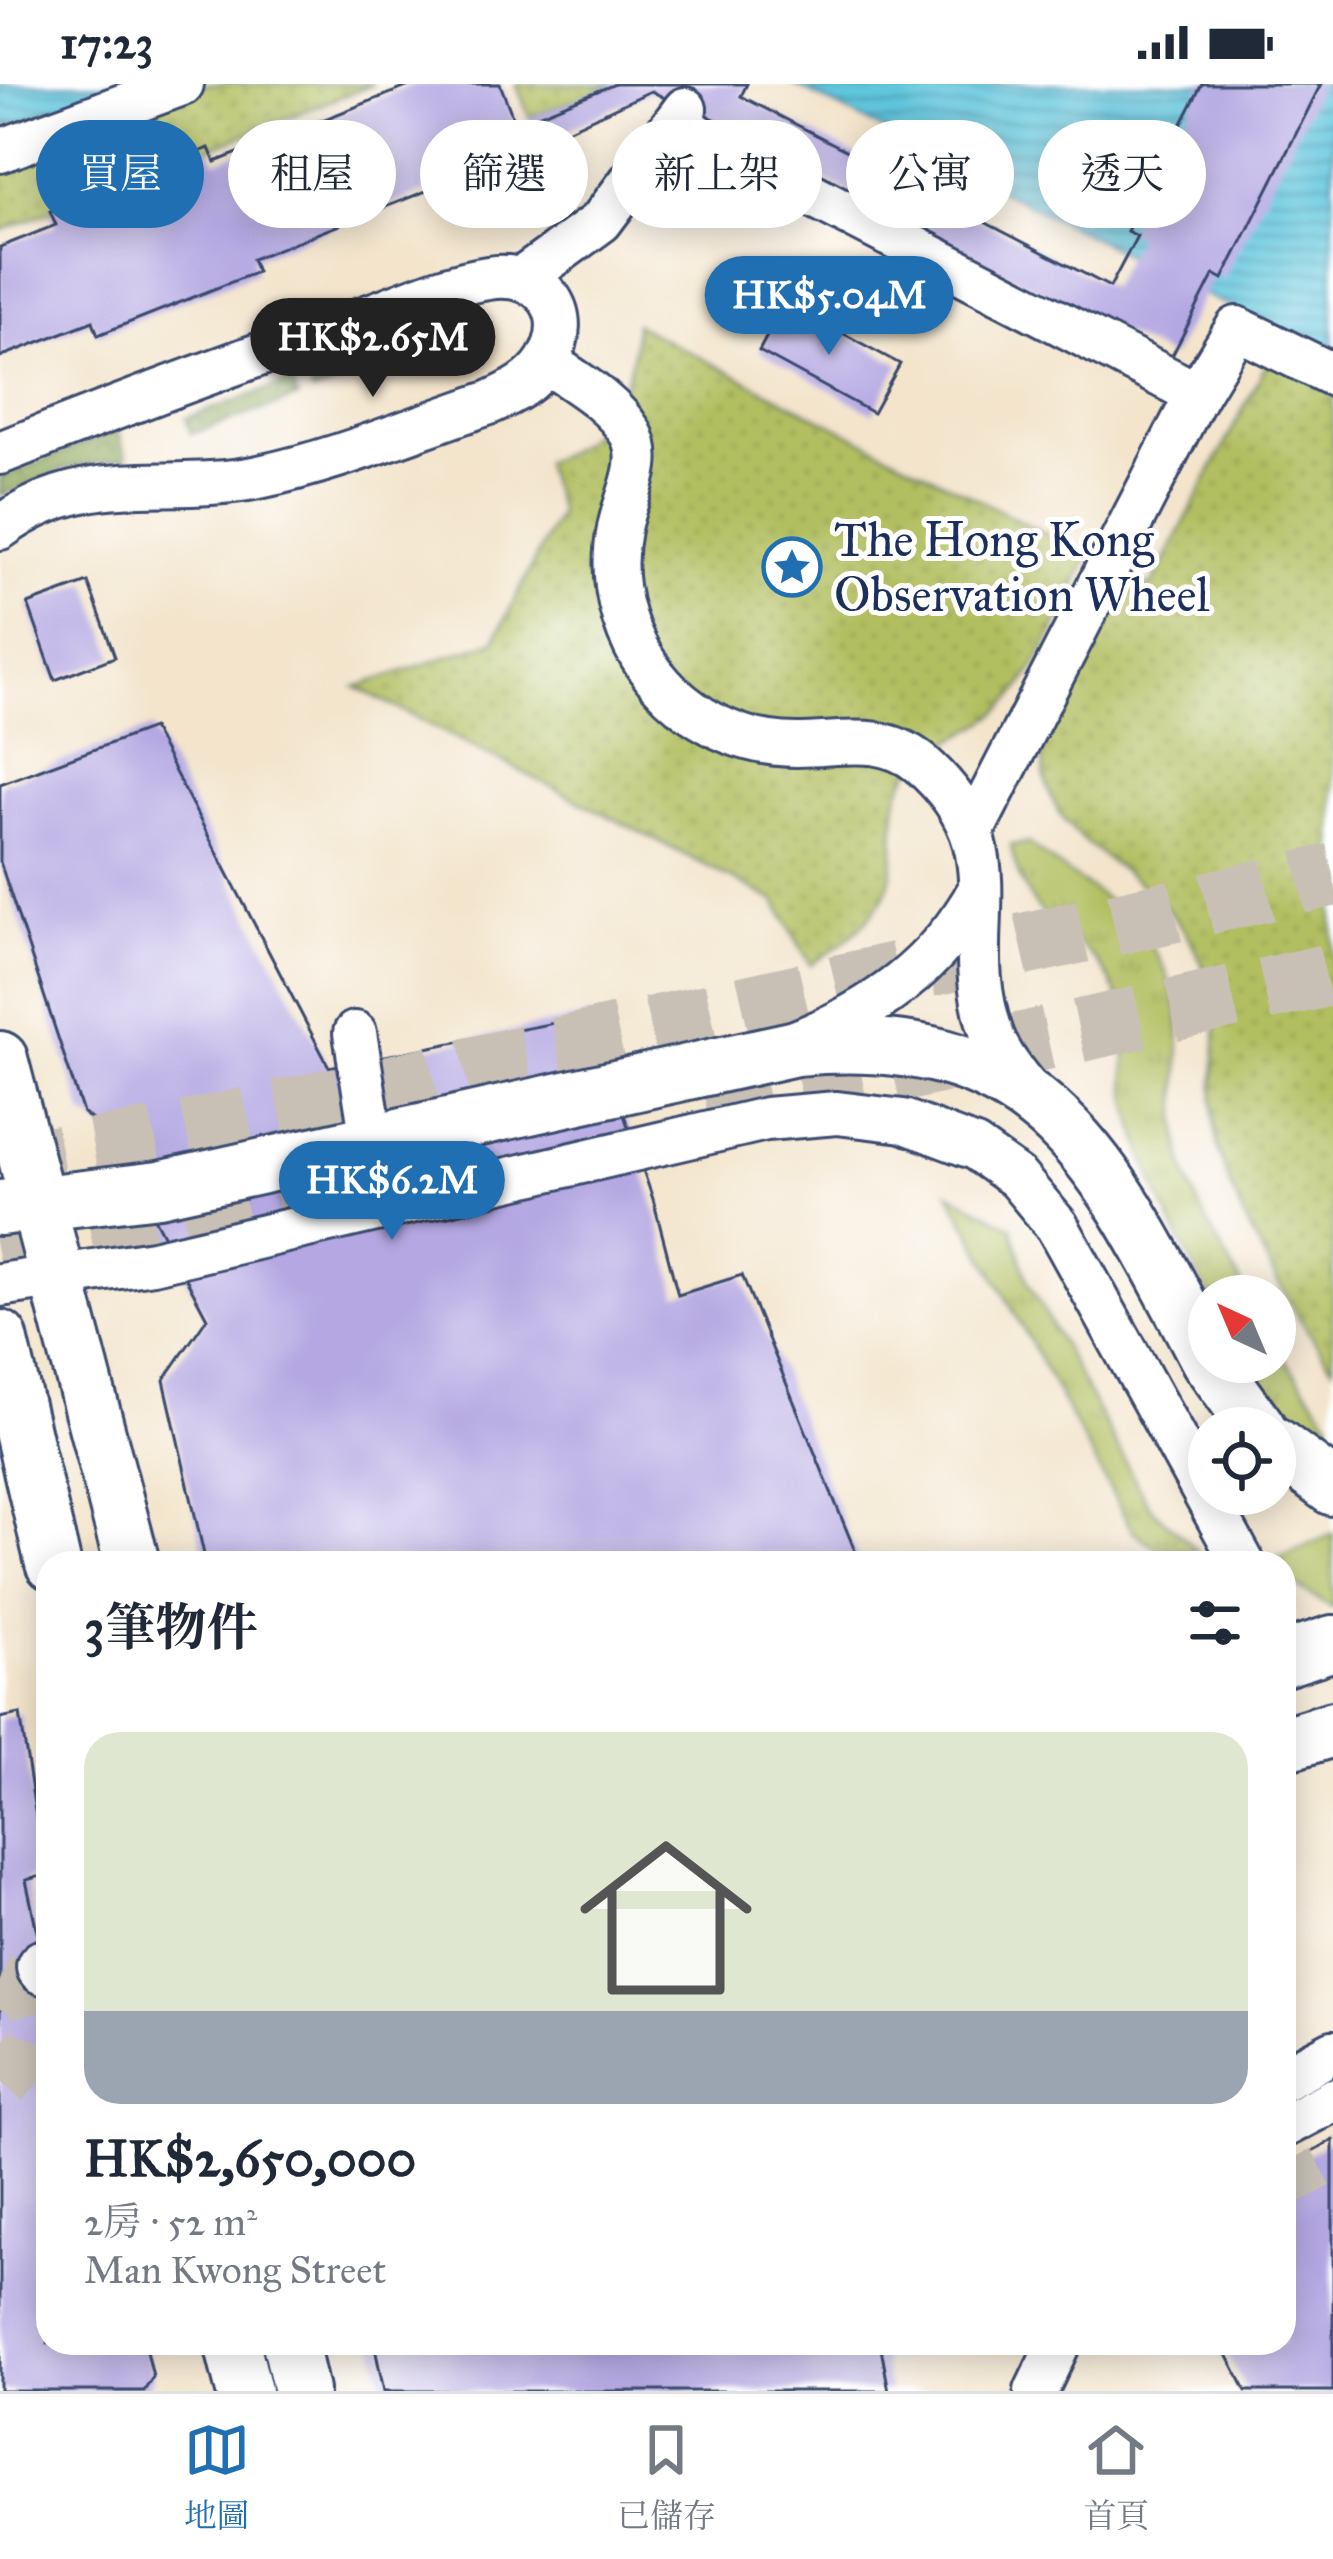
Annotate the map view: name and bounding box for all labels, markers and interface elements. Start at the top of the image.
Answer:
text: 17:23 [60,15,153,70]
chip: 買屋 [36,120,204,228]
chip: 租屋 [228,120,396,228]
chip: 篩選 [420,120,588,228]
chip: 新上架 [612,120,822,228]
chip: 公寓 [846,120,1014,228]
chip: 透天 [1038,120,1206,228]
pin: HK$5.04M [705,256,953,358]
text: HK$5.04M [732,271,926,319]
pin: HK$2.65M [249,298,497,400]
text: HK$2.65M [277,313,469,361]
place label: The Hong Kong Observation Wheel [834,510,1209,624]
place icon: The Hong Kong Observation Wheel [761,536,823,598]
pin: HK$6.2M [281,1141,503,1243]
text: HK$6.2M [306,1156,478,1204]
north arrow [1188,1275,1296,1383]
map controls [1188,1275,1296,1515]
button: locate [1188,1407,1296,1515]
icon: filters [1182,1590,1248,1656]
text: 3筆物件 [84,1597,257,1659]
icon: home [558,1810,774,2026]
text: HK$2,650,000 [84,2128,416,2190]
text: 2房 · 52 m² [84,2198,257,2246]
text: Man Kwong Street [84,2246,386,2294]
tab: 地圖 [184,2417,250,2536]
tab: 已儲存 [617,2417,716,2536]
tab: 首頁 [1083,2417,1149,2536]

